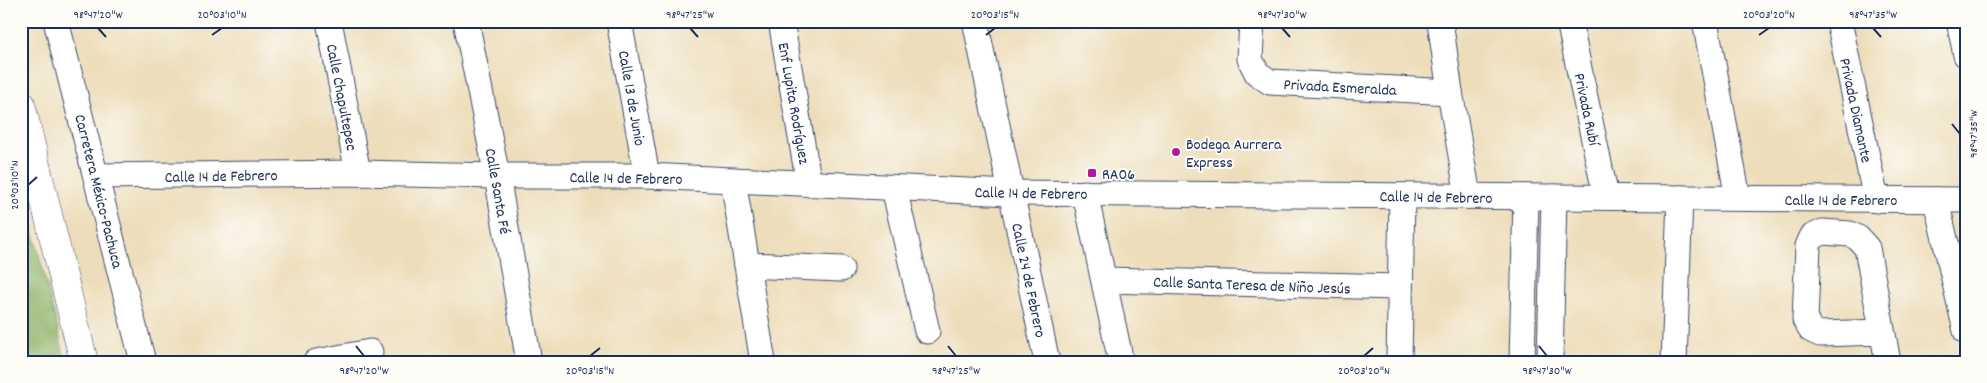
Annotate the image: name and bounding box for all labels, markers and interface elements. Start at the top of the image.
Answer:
text: 98°47'20"W [73,7,123,24]
text: 20°03'10"N [197,7,247,24]
text: 98°47'25"W [666,7,714,24]
text: 20°03'15"N [971,7,1019,24]
text: 98°47'30"W [1257,7,1307,24]
text: 20°03'20"N [1743,7,1795,24]
text: 98°47'35"W [1849,7,1897,24]
street label: Enf Lupita Rodríguez [771,41,815,166]
street label: Calle Chapultepec [319,42,362,153]
street label: Calle 13 de Junio [611,49,650,148]
street label: Privada Diamante [1832,56,1877,165]
street label: Privada Rubí [1567,71,1605,149]
street label: Privada Esmeralda [1283,74,1398,103]
text: 98°47'35"W [1966,110,1983,158]
street label: Carretera México-Pachuca [67,112,128,271]
place label: Bodega Aurrera Express [1186,134,1282,175]
marker: Bodega Aurrera Express [1170,146,1182,158]
street label: Calle Santa Fé [478,147,515,236]
text: 20°03'10"N [7,160,24,210]
place label: RA06 [1102,164,1135,187]
street label: Calle 14 de Febrero [164,165,278,190]
street label: Calle 14 de Febrero [569,167,683,192]
marker: RA06 [1086,167,1098,179]
street label: Calle 14 de Febrero [974,182,1088,207]
street label: Calle 14 de Febrero [1379,186,1493,211]
street label: Calle 14 de Febrero [1785,190,1897,213]
street label: Calle 24 de Febrero [1004,221,1051,340]
street label: Calle Santa Teresa de Niño Jesús [1153,272,1351,301]
text: 98°47'20"W [339,363,389,380]
text: 20°03'15"N [566,363,614,380]
text: 98°47'25"W [932,363,980,380]
text: 20°03'20"N [1338,363,1390,380]
text: 98°47'30"W [1522,363,1572,380]

